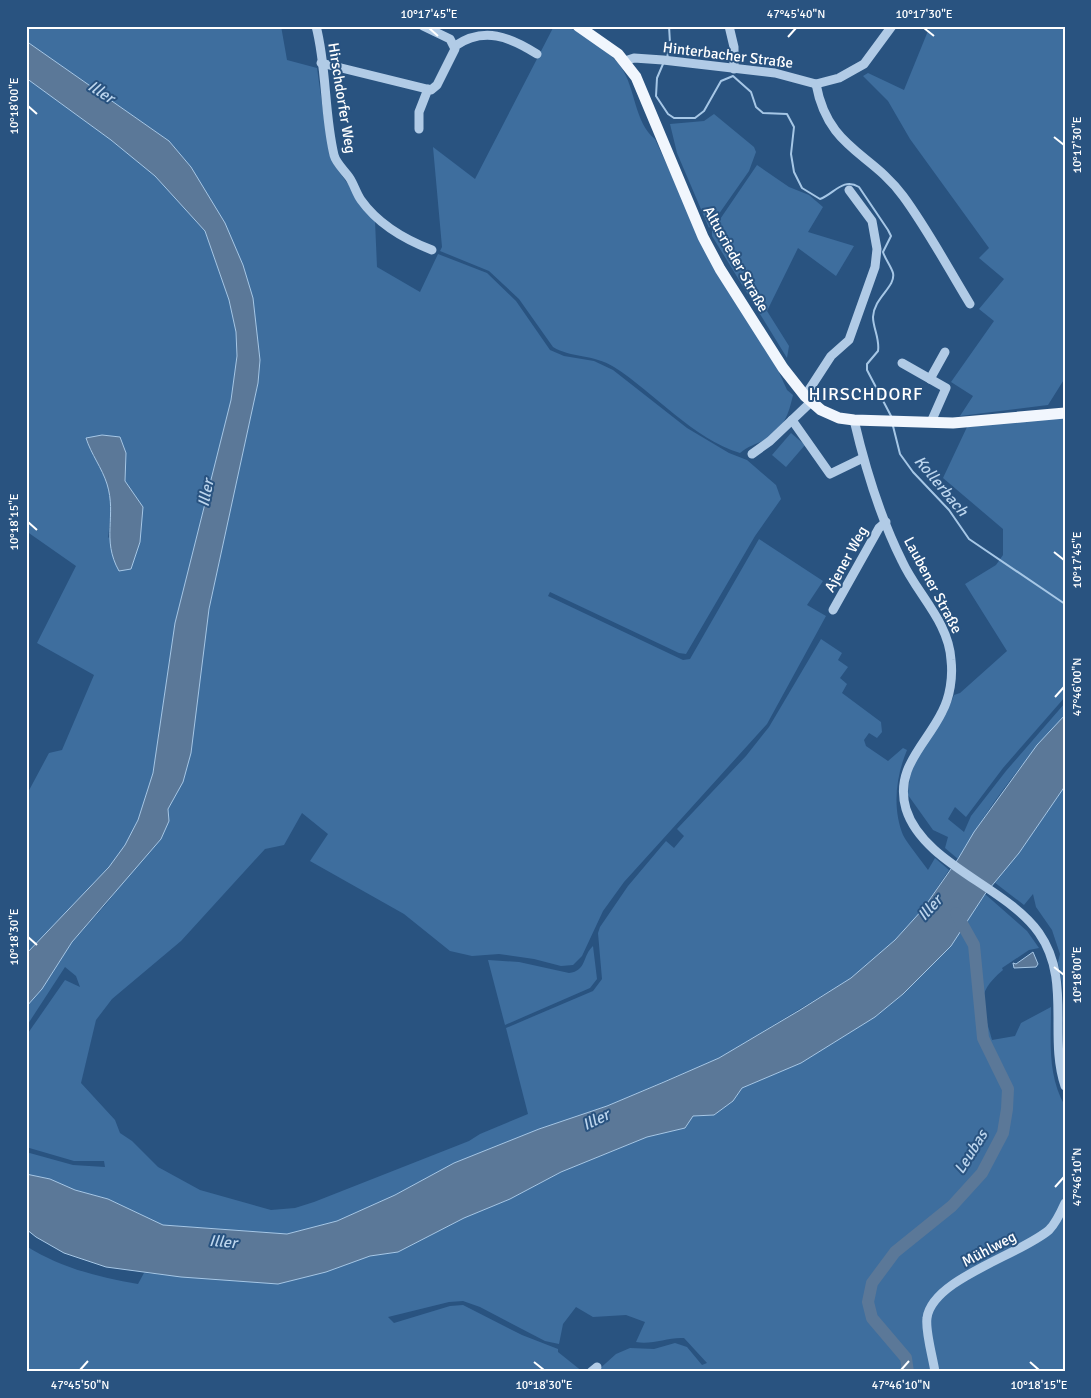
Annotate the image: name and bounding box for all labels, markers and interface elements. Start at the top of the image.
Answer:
text: 10°17'45"E [400,7,458,22]
text: 47°45'40"N [767,7,825,22]
text: 10°17'30"E [895,7,953,22]
street label: Hinterbacher Straße [662,38,794,72]
street label: Hirschdorfer Weg [324,41,360,155]
water label: Iller [84,76,120,109]
text: 10°18'00"E [7,77,22,135]
text: 10°17'30"E [1070,116,1085,174]
street label: Altusrieder Straße [699,203,773,315]
district label: HIRSCHDORF [809,383,923,405]
water label: Kollerbach [910,451,973,521]
water label: Iller [194,475,219,508]
text: 10°18'15"E [7,493,22,551]
street label: Ajener Weg [820,523,872,595]
text: 10°17'45"E [1070,531,1085,589]
street label: Laubener Straße [900,534,966,636]
text: 47°46'00"N [1070,658,1085,716]
water label: Iller [913,889,948,925]
text: 10°18'30"E [7,908,22,966]
text: 10°18'00"E [1070,946,1085,1004]
water label: Iller [579,1104,615,1135]
water label: Leubas [950,1125,993,1178]
text: 47°46'10"N [1070,1148,1085,1206]
street label: Mühlweg [959,1227,1019,1271]
water label: Iller [208,1231,240,1253]
text: 47°45'50"N [51,1378,109,1393]
text: 10°18'30"E [515,1378,573,1393]
text: 47°46'10"N [872,1378,930,1393]
text: 10°18'15"E [1010,1378,1068,1393]

